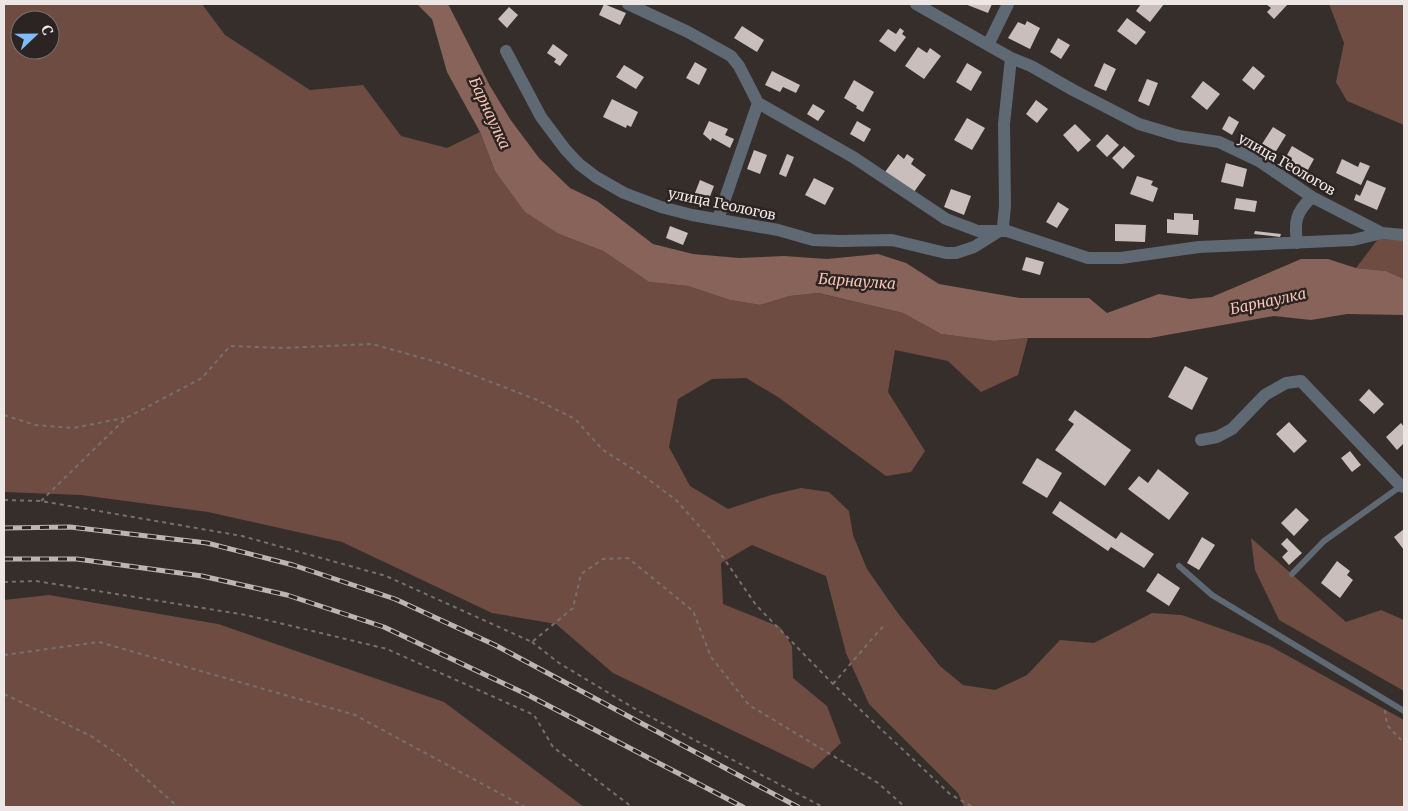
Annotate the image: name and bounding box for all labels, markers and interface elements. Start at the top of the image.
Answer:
north arrow [10,10,60,60]
text: С [37,22,57,38]
water label: Барнаулка [465,74,515,152]
street label: улица Геологов [1235,129,1339,199]
street label: улица Геологов [667,184,777,224]
water label: Барнаулка [818,269,896,293]
water label: Барнаулка [1228,284,1308,318]

